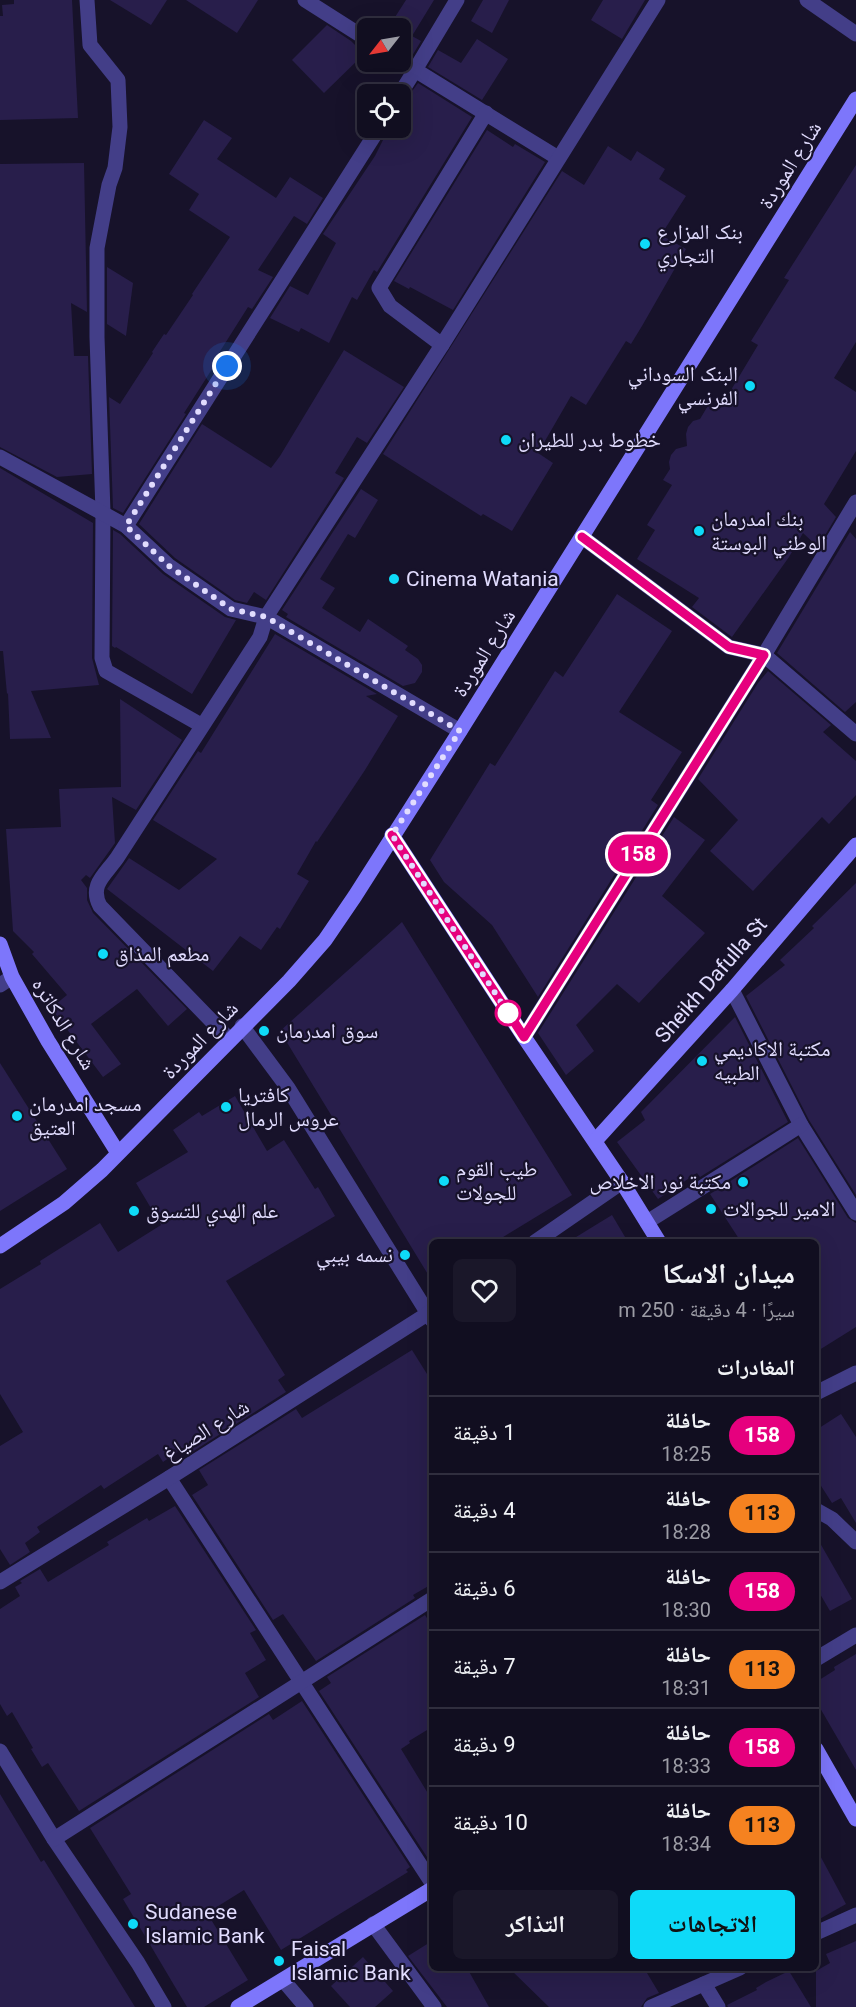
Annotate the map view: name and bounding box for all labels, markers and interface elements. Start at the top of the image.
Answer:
north arrow [357,18,411,72]
map controls [357,18,411,138]
button: locate [357,84,411,138]
street label: شارع الموردة [754,117,827,214]
place label: بنک المزارع التجاري [657,220,743,272]
marker: بنک المزارع التجاري [638,237,652,251]
your location [212,351,242,381]
place label: البنک السوداني الفرنسي [628,362,738,414]
marker: البنک السوداني الفرنسي [743,379,757,393]
place label: خطوط بدر للطيران [518,428,661,452]
marker: خطوط بدر للطيران [499,433,513,447]
place label: بنك امدرمان الوطني البوستة [711,507,826,559]
marker: بنك امدرمان الوطني البوستة [692,524,706,538]
place label: Cinema Watania [406,567,559,591]
marker: Cinema Watania [387,572,401,586]
street label: شارع الموردة [448,605,521,702]
line badge: 158 [604,834,672,874]
text: 158 [620,842,656,866]
street label: Sheikh Dafulla St [650,912,772,1047]
place label: مطعم المذاق [115,942,209,968]
marker: مطعم المذاق [96,947,110,961]
street label: شارع الدكاتره [26,974,101,1075]
street label: شارع الموردة [157,996,244,1084]
unlabelled marker [495,1000,521,1026]
place label: سوق امدرمان [276,1019,378,1044]
marker: سوق امدرمان [257,1024,271,1038]
place label: مكتبة الاكاديمي الطبيه [714,1037,831,1085]
marker: مكتبة الاكاديمي الطبيه [695,1054,709,1068]
place label: كافتريا عروس الرمال [238,1083,339,1132]
place label: مسجد امدرمان العتيق [29,1092,141,1141]
marker: كافتريا عروس الرمال [219,1100,233,1114]
marker: مسجد امدرمان العتيق [10,1109,24,1123]
place label: طيب القوم للجولات [456,1157,537,1205]
place label: مكتبة نور الاخلاص [589,1170,731,1195]
marker: طيب القوم للجولات [437,1174,451,1188]
marker: مكتبة نور الاخلاص [736,1175,750,1189]
place label: الامير للجوالات [723,1197,835,1221]
place label: علم الهدي للتسوق [146,1199,279,1227]
marker: الامير للجوالات [704,1202,718,1216]
marker: علم الهدي للتسوق [127,1204,141,1218]
place label: نسمه بيبي [316,1243,393,1271]
marker: نسمه بيبي [398,1248,412,1262]
text: ميدان الاسكا [662,1257,795,1290]
button: heart [453,1259,516,1322]
text: سيرًا · 4 دقيقة · 250 m [618,1298,795,1322]
text: المغادرات [717,1355,795,1380]
street label: شارع الصياغ [159,1394,254,1467]
text: حافلة [665,1408,711,1433]
text: 1 دقيقة [453,1420,516,1445]
text: 158 [744,1423,780,1447]
text: 18:25 [661,1442,711,1466]
text: حافلة [665,1486,711,1511]
text: 4 دقيقة [453,1498,516,1523]
text: 113 [744,1501,780,1525]
text: 18:28 [661,1520,711,1544]
text: حافلة [665,1564,711,1589]
text: 6 دقيقة [453,1576,516,1601]
text: 158 [744,1579,780,1603]
text: 18:30 [661,1598,711,1622]
text: حافلة [665,1642,711,1667]
text: 7 دقيقة [453,1654,516,1679]
text: 113 [744,1657,780,1681]
text: 18:31 [661,1676,711,1700]
text: حافلة [665,1720,711,1745]
text: 9 دقيقة [453,1732,516,1757]
text: 158 [744,1735,780,1759]
text: 18:33 [661,1754,711,1778]
text: حافلة [665,1798,711,1823]
text: 10 دقيقة [453,1810,528,1835]
text: 113 [744,1813,780,1837]
text: 18:34 [661,1832,711,1856]
button: التذاكر [453,1890,618,1959]
button: الاتجاهات [630,1890,795,1959]
place label: Sudanese Islamic Bank [145,1900,265,1948]
marker: Sudanese Islamic Bank [126,1917,140,1931]
place label: Faisal Islamic Bank [291,1937,411,1985]
marker: Faisal Islamic Bank [272,1954,286,1968]

